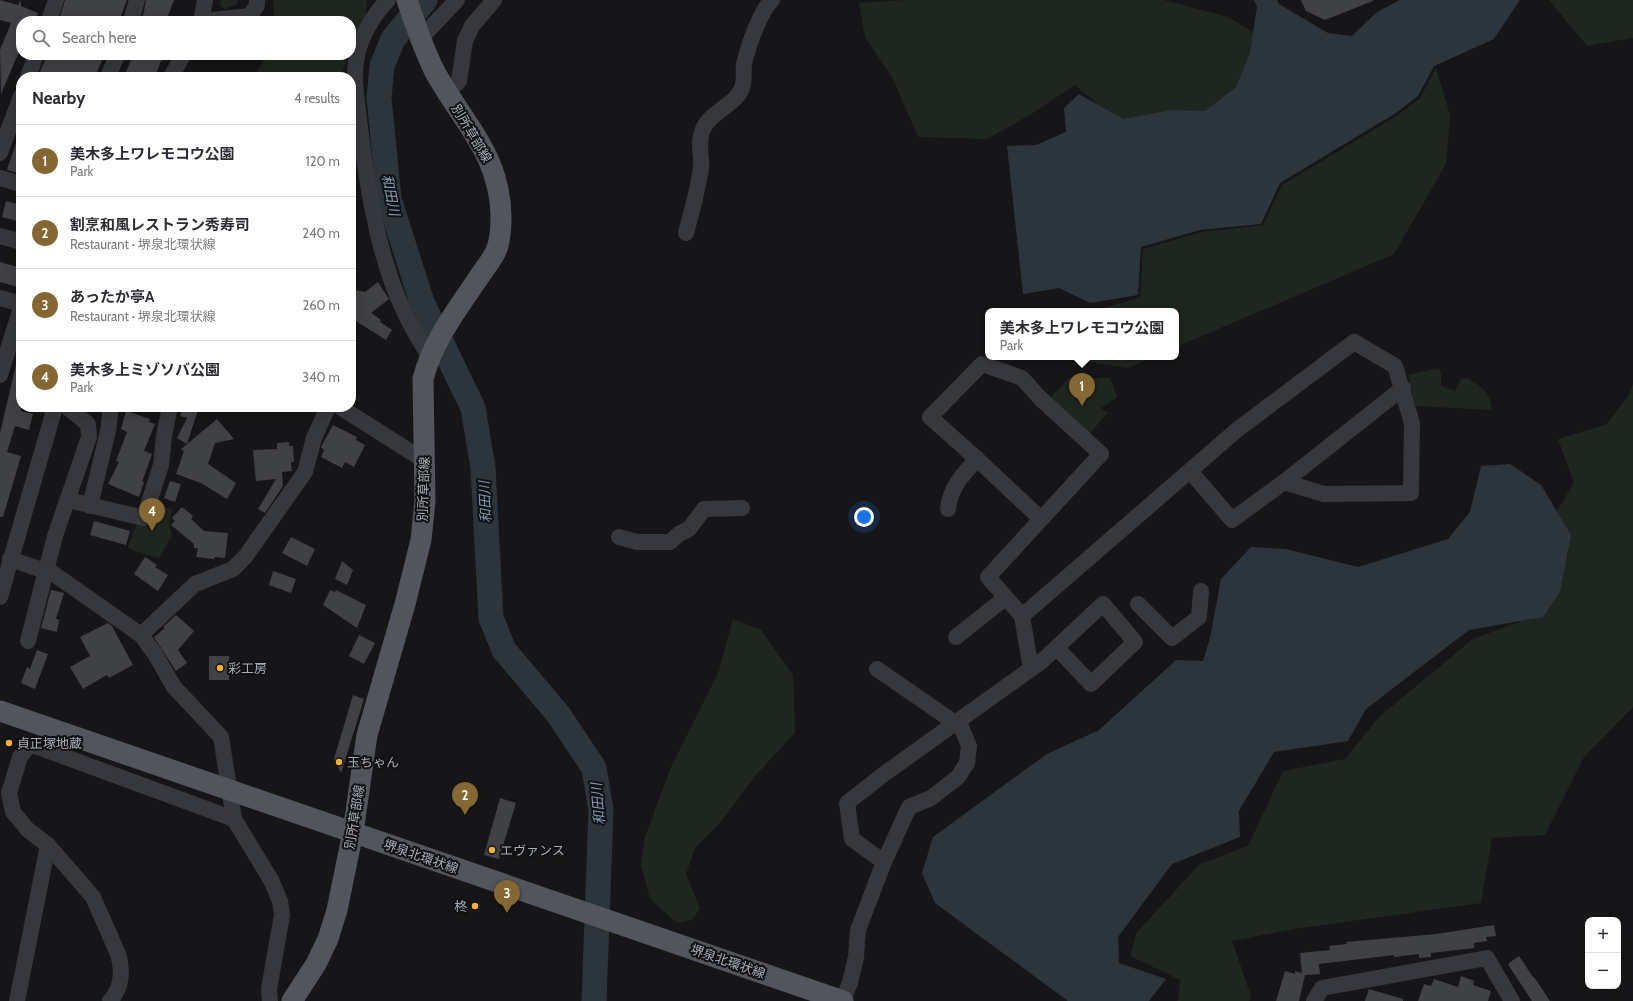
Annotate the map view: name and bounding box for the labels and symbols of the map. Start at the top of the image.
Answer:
street label: 別所草部線 [448,101,496,165]
water label: 和田川 [378,173,404,219]
pin: 1 [1069,373,1095,406]
street label: 別所草部線 [414,456,432,522]
water label: 和田川 [475,479,495,523]
pin: 4 [139,498,165,531]
your location [854,507,874,527]
place label: 彩工房 [228,660,267,676]
marker: 彩工房 [215,663,225,673]
place label: 貞正塚地蔵 [17,735,82,751]
marker: 貞正塚地蔵 [4,738,14,748]
place label: 玉ちゃん [347,754,399,770]
marker: 玉ちゃん [334,757,344,767]
water label: 和田川 [587,780,609,826]
pin: 2 [452,782,478,815]
street label: 別所草部線 [341,784,367,850]
street label: 堺泉北環状線 [382,836,460,876]
place label: エヴァンス [500,842,565,858]
marker: エヴァンス [487,845,497,855]
pin: 3 [494,880,520,913]
place label: 柊 [454,898,468,914]
marker: 柊 [470,901,480,911]
street label: 堺泉北環状線 [689,941,767,981]

